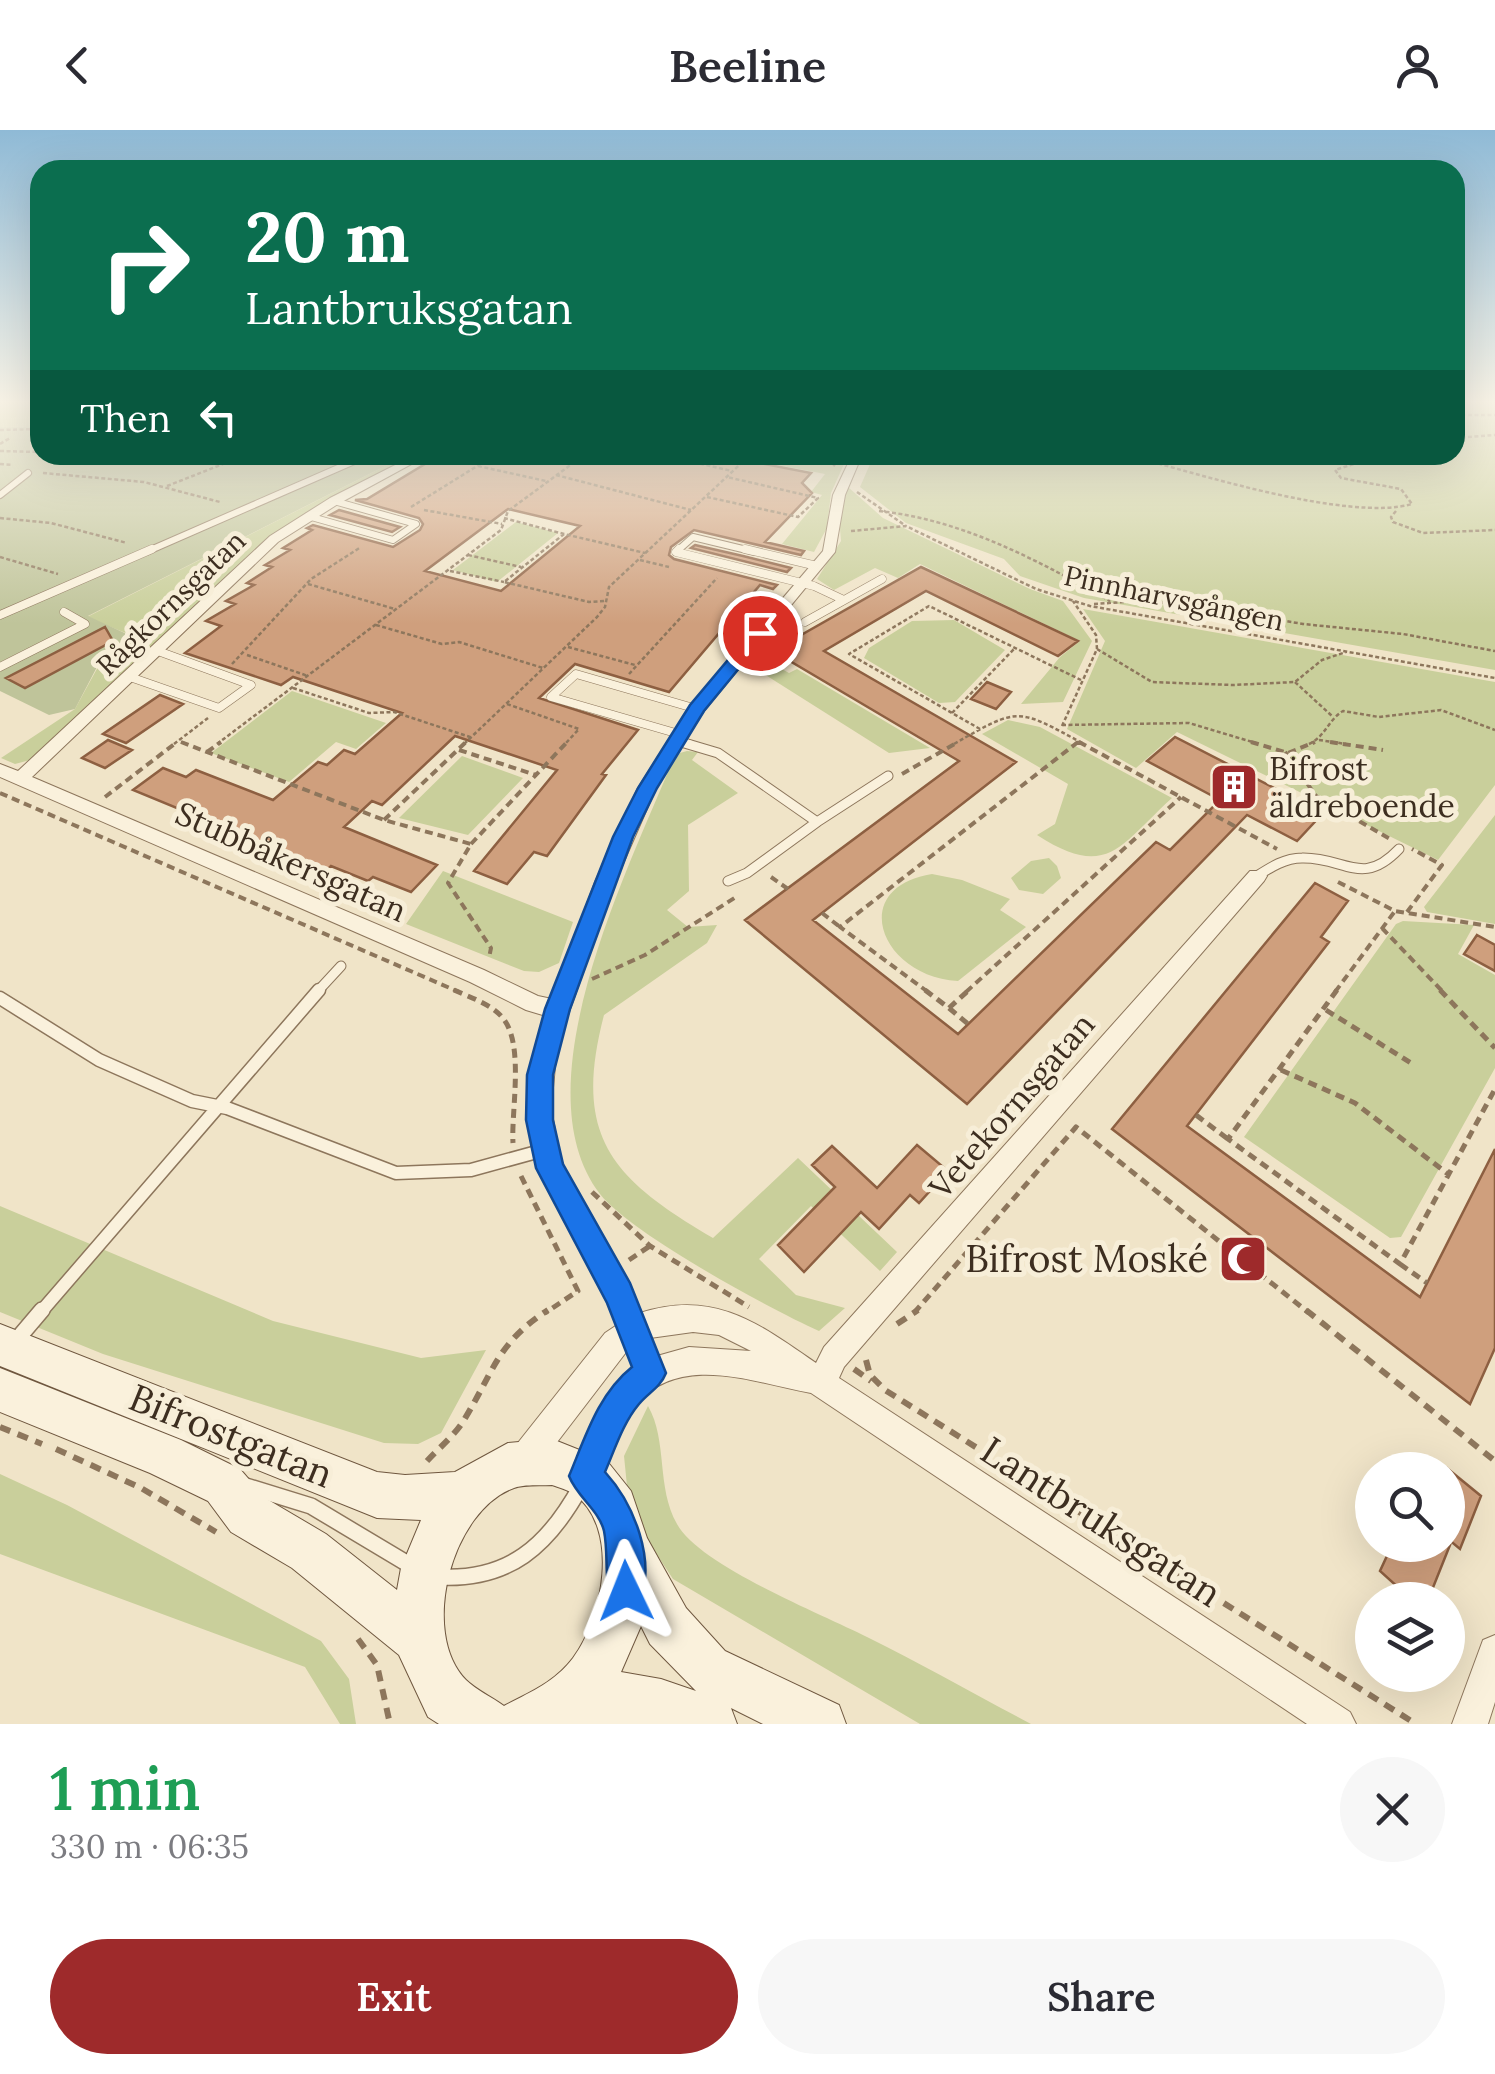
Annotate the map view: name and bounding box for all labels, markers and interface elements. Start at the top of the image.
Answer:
text: Beeline [669,37,826,94]
icon: back [50,38,105,93]
icon: person [1390,38,1445,93]
text: 20 m [245,192,410,281]
icon: right [80,200,210,330]
text: Lantbruksgatan [245,279,573,336]
icon: left [191,390,246,445]
text: Then [80,394,171,442]
street label: Rågkornsgatan [89,523,253,683]
street label: Pinnharvsgången [1061,557,1287,639]
pin [718,591,803,676]
icon: arrive [733,606,788,661]
place label: Bifrost äldreboende [1269,748,1455,826]
building icon: Bifrost äldreboende [1208,761,1260,813]
street label: Stubbåkersgatan [169,792,413,931]
street label: Vetekornsgatan [919,1004,1103,1208]
mosque icon: Bifrost Moské [1217,1233,1269,1285]
place label: Bifrost Moské [965,1234,1208,1282]
street label: Bifrostgatan [122,1372,340,1499]
street label: Lantbruksgatan [972,1426,1231,1618]
map controls [1355,1452,1465,1692]
button: search [1355,1452,1465,1562]
position arrow [574,1539,678,1643]
button: layers [1355,1582,1465,1692]
text: 1 min [50,1750,200,1826]
button: close [1340,1757,1445,1862]
text: 330 m · 06:35 [50,1826,249,1867]
button: Exit [50,1939,738,2054]
button: Share [758,1939,1445,2054]

